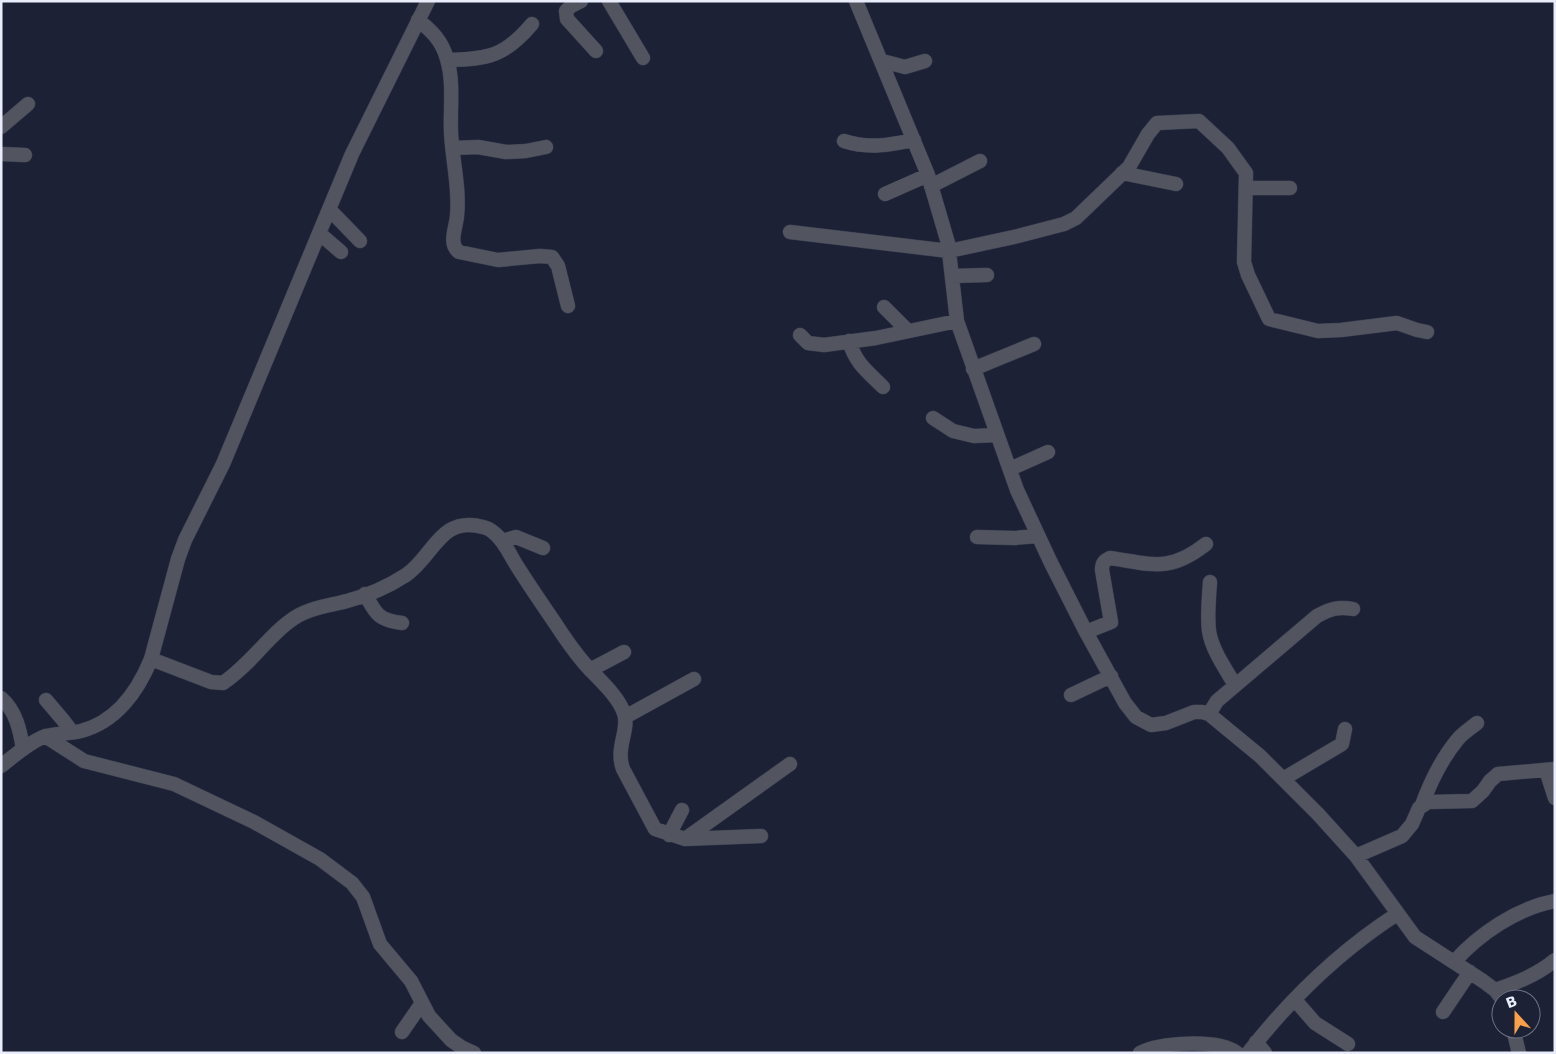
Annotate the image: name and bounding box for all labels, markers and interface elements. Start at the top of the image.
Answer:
north arrow [1491,989,1541,1039]
text: B [1503,992,1519,1011]

